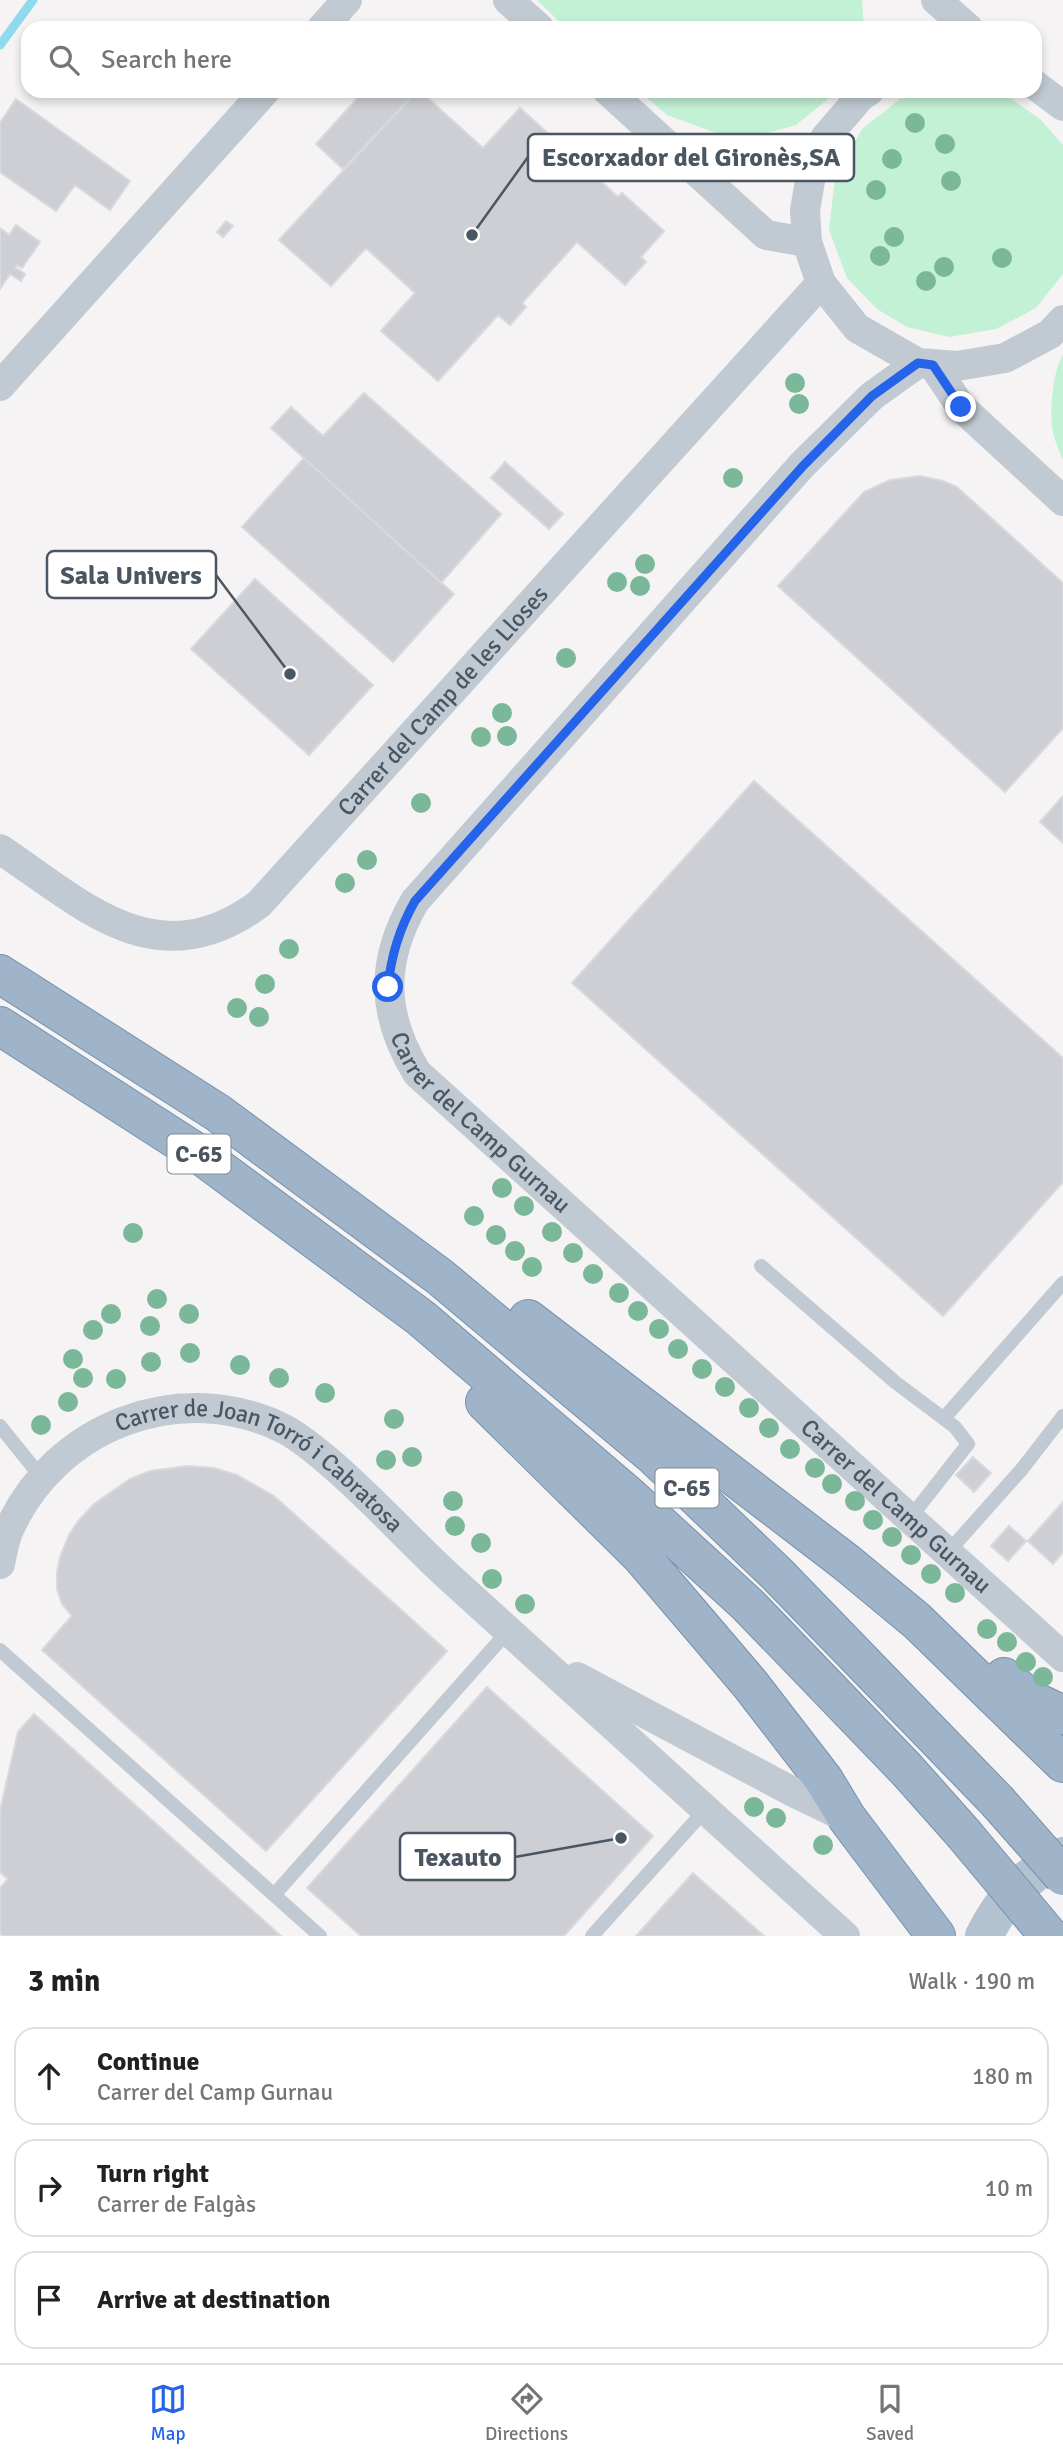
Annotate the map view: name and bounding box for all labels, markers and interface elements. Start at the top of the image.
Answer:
search box [21,21,1042,98]
icon: search [45,41,83,79]
text: Search here [101,44,232,76]
callout: Escorxador del Gironès,SA [528,134,854,181]
text: Escorxador del Gironès,SA [542,142,841,174]
route end [945,391,976,422]
callout: Sala Univers [47,551,216,598]
text: Sala Univers [60,560,202,592]
street label: Carrer del Camp de les Lloses [331,580,555,822]
route start [372,971,403,1002]
street label: Carrer del Camp Gurnau [384,1028,577,1220]
road number: C-65 [168,1134,230,1174]
street label: Carrer de Joan Torró i Cabratosa [110,1393,410,1539]
street label: Carrer del Camp Gurnau [795,1412,998,1600]
road number: C-65 [656,1469,718,1508]
callout: Texauto [400,1833,515,1880]
text: Texauto [414,1842,502,1874]
text: 3 min [28,1963,100,2000]
text: Walk · 190 m [909,1967,1035,1996]
text: Continue [97,2046,199,2078]
icon: ahead [30,2057,68,2095]
text: 180 m [972,2062,1033,2091]
text: Carrer del Camp Gurnau [97,2078,333,2107]
text: Turn right [97,2158,209,2190]
icon: right [30,2169,68,2207]
text: 10 m [985,2174,1033,2203]
text: Carrer de Falgàs [97,2190,256,2219]
icon: arrive [30,2281,68,2319]
text: Arrive at destination [97,2284,330,2316]
tab: Map [149,2380,187,2446]
tab: Directions [485,2380,568,2446]
tab: Saved [866,2380,914,2446]

